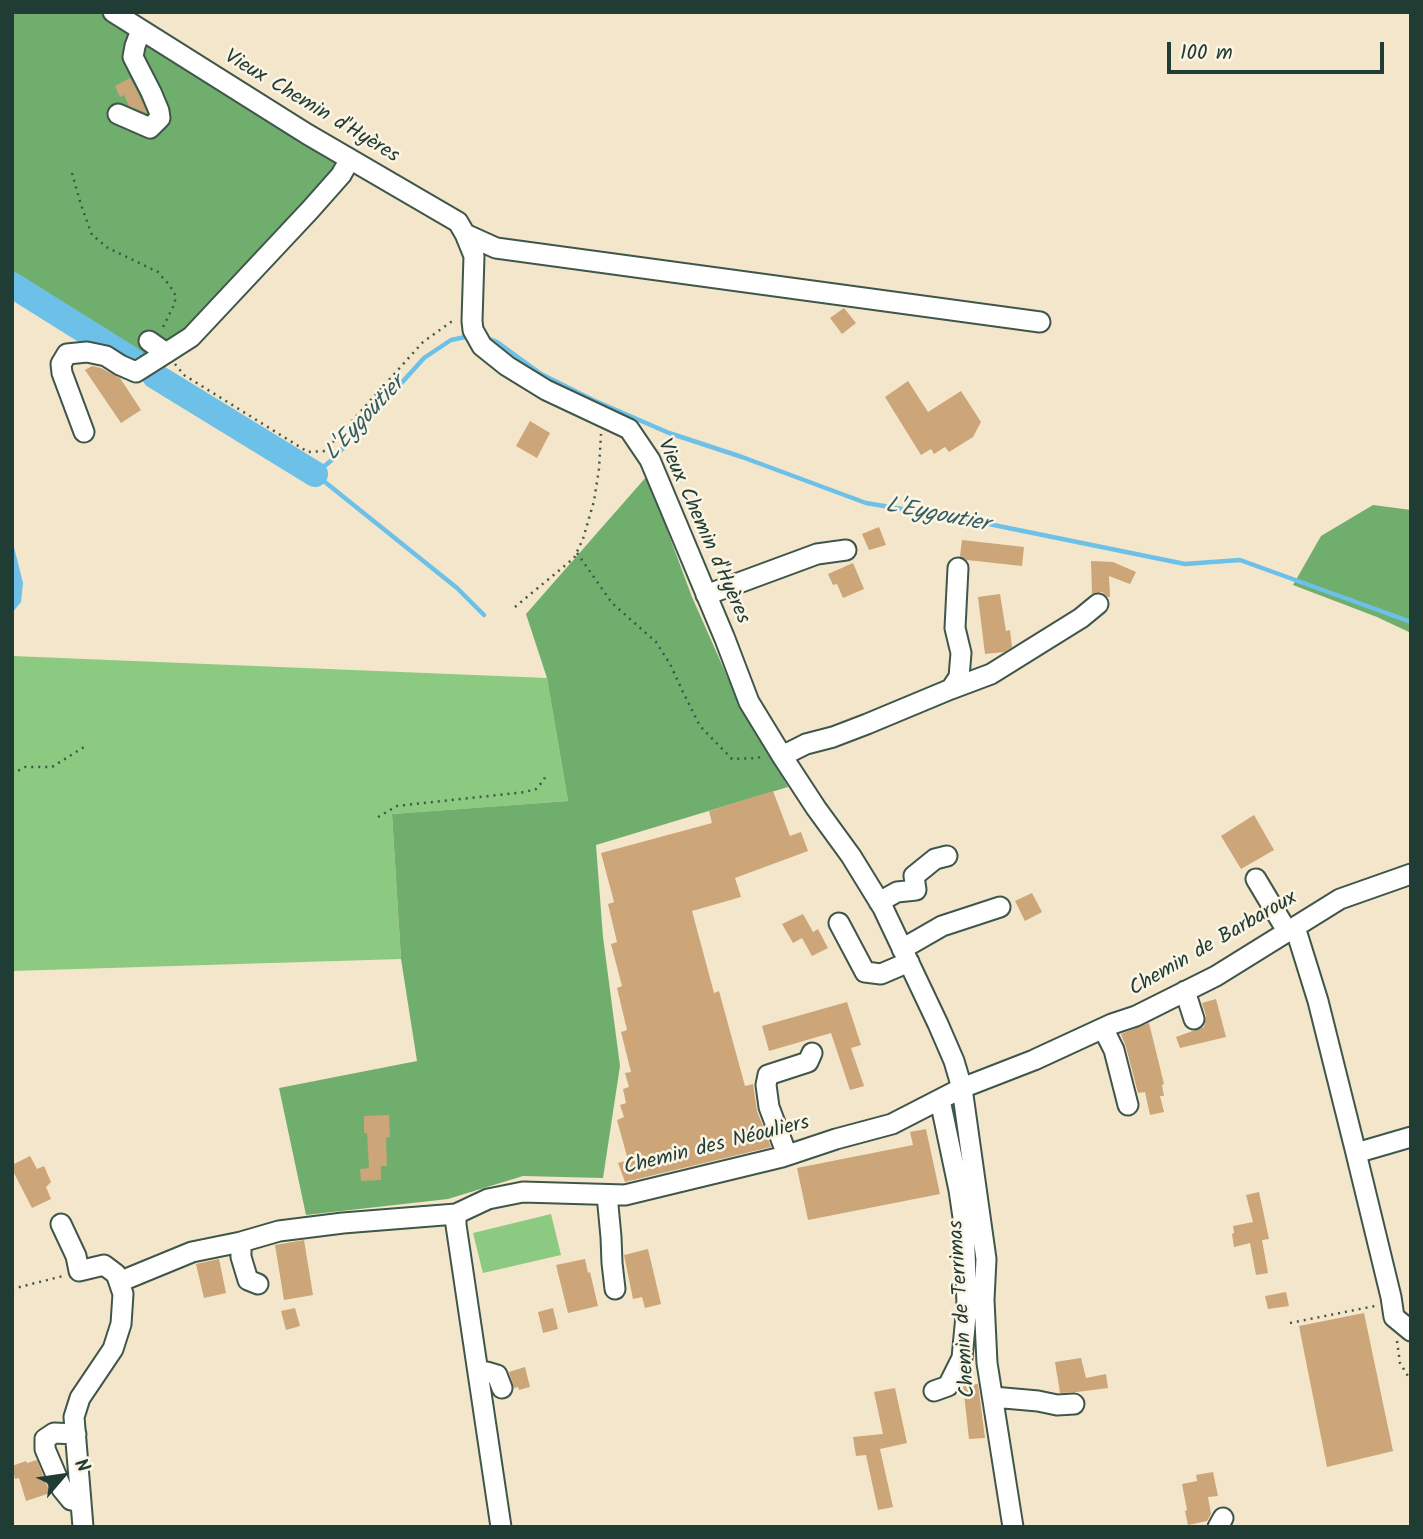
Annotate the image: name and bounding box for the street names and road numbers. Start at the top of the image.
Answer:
street label: Vieux Chemin d'Hyères [219,46,403,170]
street label: Vieux Chemin d'Hyères [650,436,754,628]
street label: Chemin de Barbaroux [1126,887,1302,1003]
street label: Chemin des Néouliers [622,1112,812,1182]
street label: Chemin de Terrimas [945,1219,983,1399]

